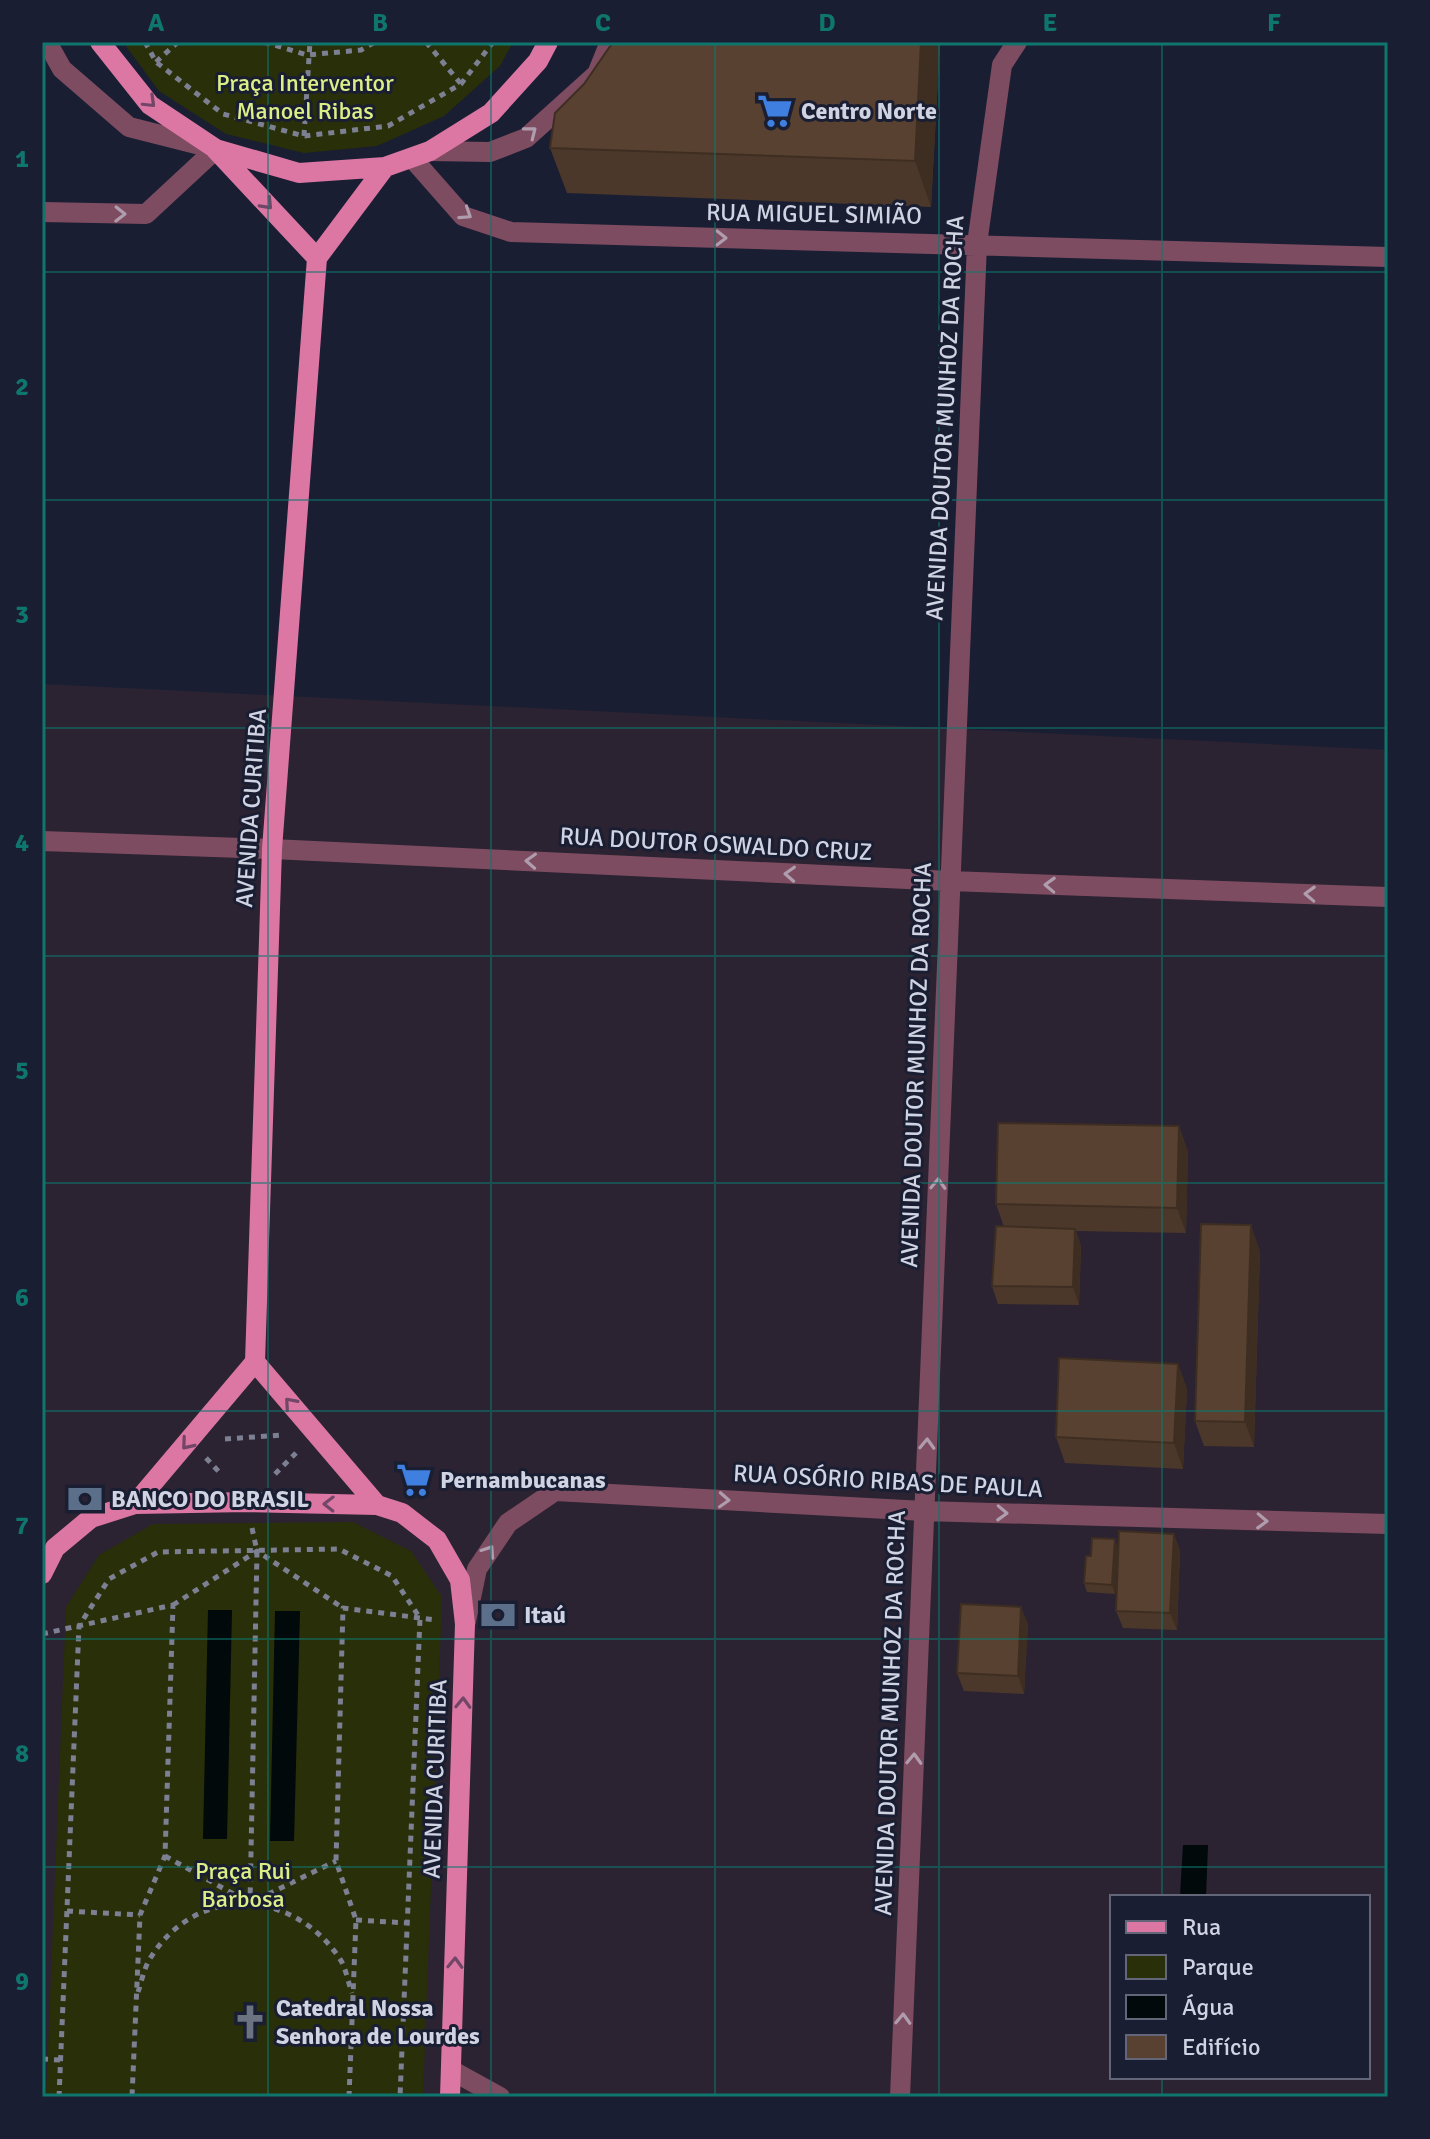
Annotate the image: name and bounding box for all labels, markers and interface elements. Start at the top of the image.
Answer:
text: A [148,7,165,39]
text: B [372,7,388,39]
text: C [595,7,611,39]
text: D [818,7,836,39]
text: E [1043,7,1057,39]
text: F [1267,7,1281,39]
park label: Praça Interventor Manoel Ribas [216,68,394,126]
supermarket icon: Centro Norte [756,92,794,130]
one-way arrow [141,93,155,107]
place label: Centro Norte [801,96,937,126]
one-way arrow [522,127,537,141]
text: 1 [15,143,29,175]
one-way arrow [257,194,271,209]
street label: RUA MIGUEL SIMIÃO [706,197,922,231]
one-way arrow [457,204,472,219]
one-way arrow [114,205,127,222]
street label: AVENIDA DOUTOR MUNHOZ DA ROCHA [919,214,971,621]
one-way arrow [715,229,728,246]
text: 2 [15,371,29,403]
text: 3 [15,599,29,631]
street label: AVENIDA CURITIBA [229,707,273,909]
street label: RUA DOUTOR OSWALDO CRUZ [559,821,873,867]
text: 4 [15,827,29,859]
one-way arrow [524,853,537,870]
street label: AVENIDA DOUTOR MUNHOZ DA ROCHA [894,861,938,1268]
one-way arrow [783,865,796,882]
one-way arrow [1043,876,1056,893]
one-way arrow [1303,885,1316,902]
text: 5 [15,1055,29,1087]
one-way arrow [929,1177,946,1190]
text: 6 [15,1282,29,1314]
one-way arrow [285,1397,300,1412]
one-way arrow [182,1434,197,1449]
one-way arrow [918,1437,935,1450]
street label: RUA OSÓRIO RIBAS DE PAULA [732,1458,1044,1504]
supermarket icon: Pernambucanas [395,1461,433,1499]
place label: Pernambucanas [440,1465,606,1495]
bank icon: BANCO DO BRASIL [66,1480,104,1518]
place label: BANCO DO BRASIL [111,1484,310,1514]
one-way arrow [718,1491,731,1508]
one-way arrow [322,1495,335,1513]
one-way arrow [996,1504,1009,1522]
street label: AVENIDA DOUTOR MUNHOZ DA ROCHA [868,1509,912,1916]
text: 7 [15,1510,29,1542]
one-way arrow [1256,1512,1269,1529]
one-way arrow [479,1546,494,1560]
bank icon: Itaú [479,1596,517,1634]
place label: Itaú [524,1600,566,1630]
street label: AVENIDA CURITIBA [417,1679,453,1879]
one-way arrow [454,1696,472,1709]
text: 8 [15,1738,29,1770]
one-way arrow [905,1752,922,1765]
park label: Praça Rui Barbosa [195,1856,291,1914]
legend [1110,1895,1370,2079]
text: Rua [1182,1912,1221,1942]
text: Parque [1182,1952,1254,1982]
one-way arrow [446,1956,463,1969]
text: 9 [15,1966,29,1998]
text: Água [1182,1992,1234,2022]
place label: Catedral Nossa Senhora de Lourdes [276,1993,480,2051]
church icon: Catedral Nossa Senhora de Lourdes [231,2003,269,2041]
one-way arrow [895,2012,912,2025]
text: Edifício [1182,2032,1260,2062]

